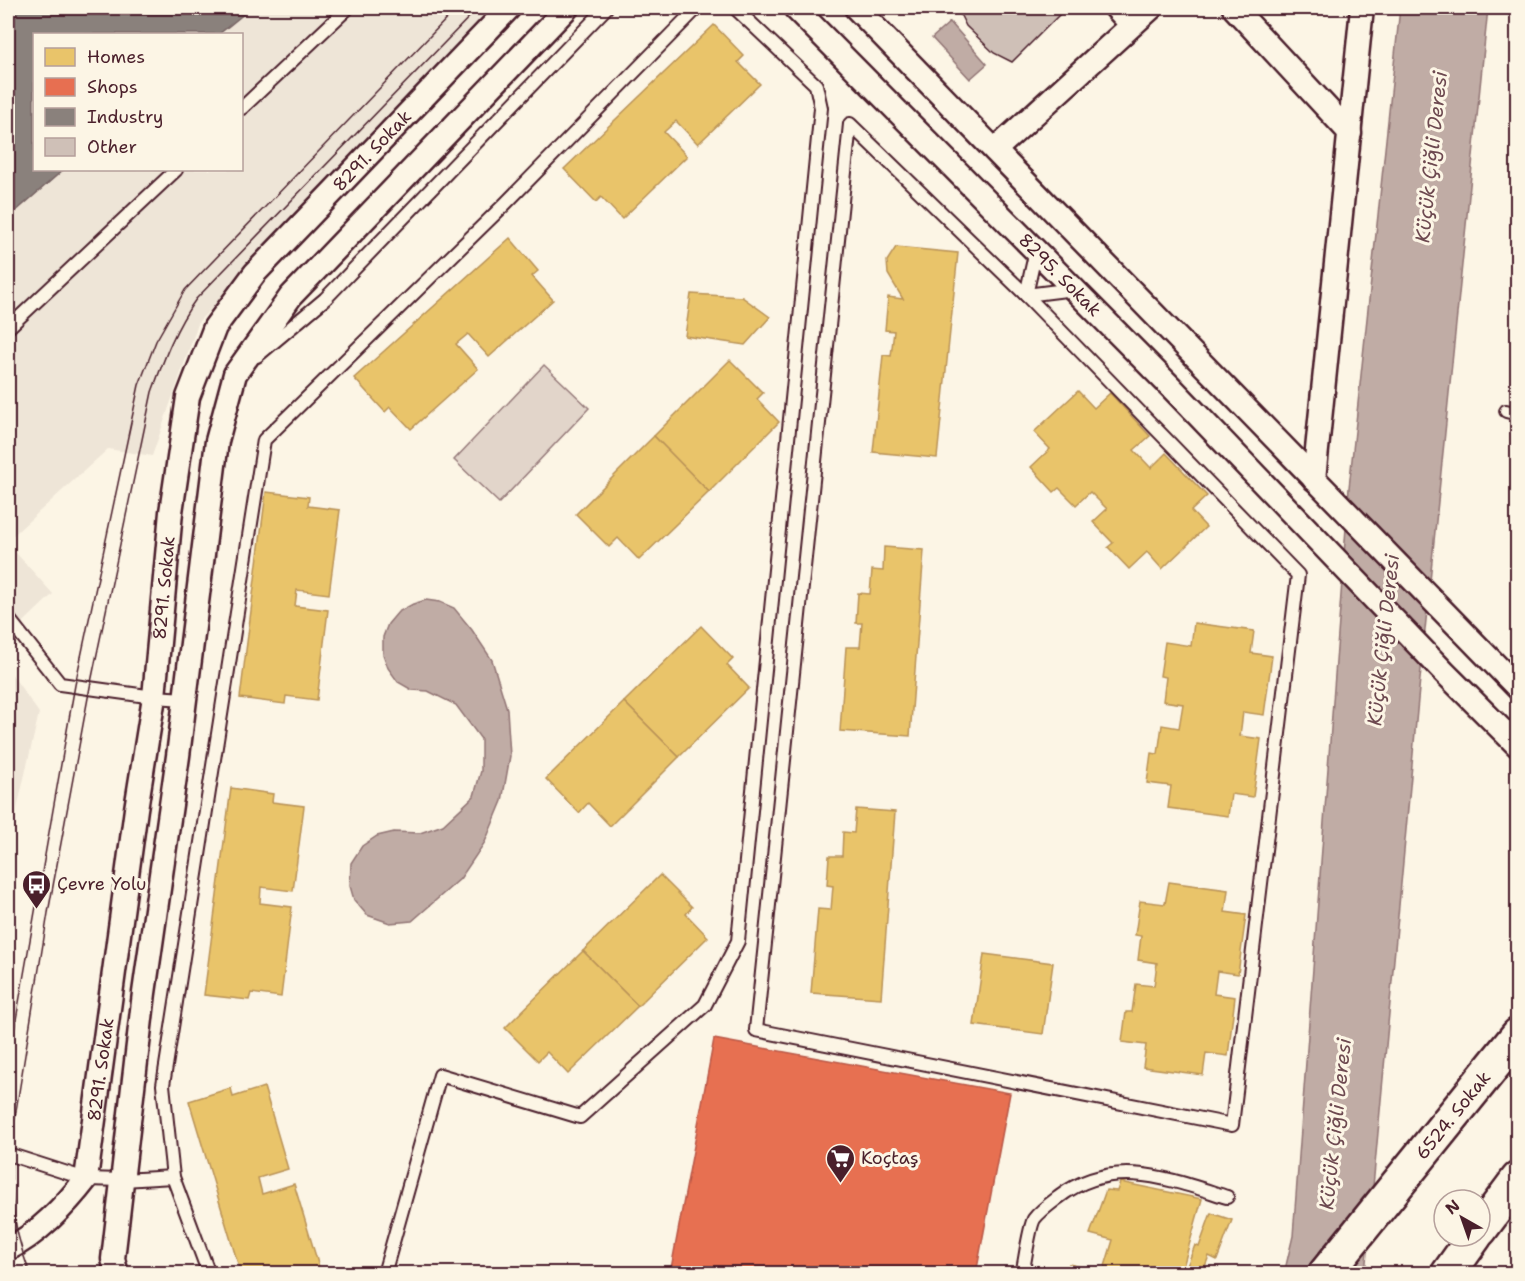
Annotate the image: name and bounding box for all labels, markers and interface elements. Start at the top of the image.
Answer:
legend [33,33,243,171]
text: Homes [87,45,145,69]
water label: Küçük Çiğli Deresi [1409,70,1453,244]
text: Shops [87,75,138,99]
text: Industry [87,105,163,129]
street label: 8291. Sokak [327,105,417,197]
text: Other [87,135,137,159]
street label: 8295. Sokak [1013,228,1106,322]
street label: 8291. Sokak [147,535,181,641]
water label: Küçük Çiğli Deresi [1361,553,1405,727]
bus stop icon: Çevre Yolu [20,868,52,910]
place label: Çevre Yolu [57,872,146,896]
street label: 8291. Sokak [82,1016,120,1123]
water label: Küçük Çiğli Deresi [1313,1037,1357,1211]
street label: 6524. Sokak [1410,1066,1496,1165]
supermarket icon: Koçtaş [824,1142,856,1184]
place label: Koçtaş [861,1146,919,1170]
north arrow [1432,1188,1492,1248]
text: N [1441,1195,1464,1219]

